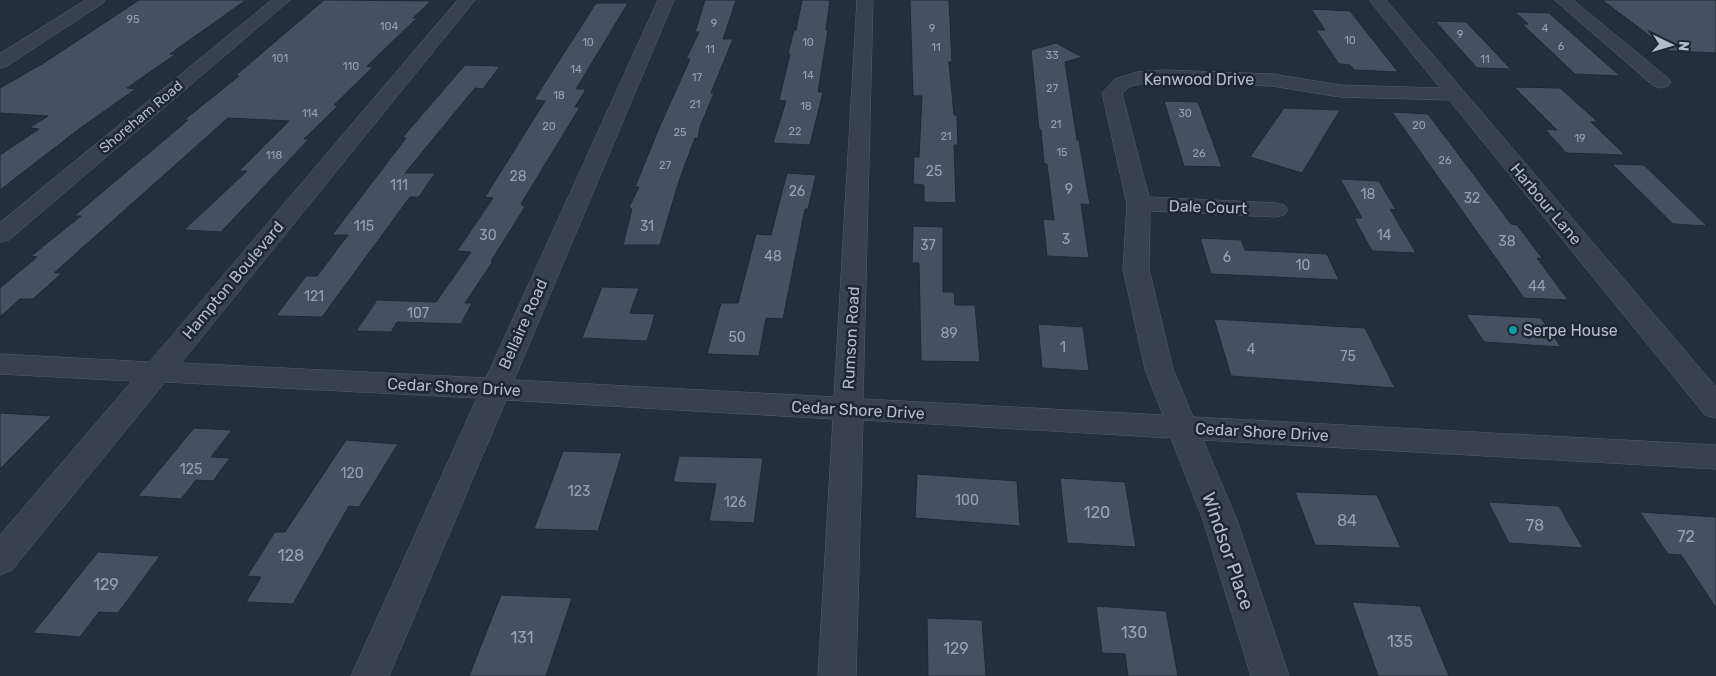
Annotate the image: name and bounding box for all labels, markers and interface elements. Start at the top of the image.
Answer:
house number: 95 [126,13,140,26]
house number: 9 [711,17,717,30]
house number: 104 [380,20,398,33]
north arrow [1646,20,1696,70]
house number: 9 [929,22,935,35]
house number: 4 [1542,22,1549,35]
house number: 9 [1457,28,1463,41]
house number: 10 [1344,34,1356,47]
house number: 10 [582,36,594,49]
house number: 10 [802,36,814,49]
house number: 6 [1558,40,1565,53]
text: N [1675,40,1692,52]
house number: 11 [931,41,941,54]
house number: 11 [705,43,715,56]
house number: 33 [1045,49,1059,62]
house number: 101 [272,52,288,65]
house number: 11 [1480,53,1490,66]
house number: 110 [343,60,359,73]
house number: 14 [570,63,582,76]
house number: 14 [802,69,814,82]
street label: Kenwood Drive [1144,70,1254,89]
house number: 17 [692,71,703,84]
street label: Shoreham Road [96,77,186,157]
house number: 27 [1046,82,1058,95]
house number: 18 [553,89,565,102]
house number: 21 [689,98,701,111]
house number: 18 [800,100,812,113]
house number: 114 [302,107,318,120]
house number: 30 [1178,107,1192,120]
house number: 21 [1050,118,1062,131]
house number: 20 [1412,119,1426,132]
house number: 20 [542,120,556,133]
house number: 22 [789,125,801,138]
house number: 25 [674,126,687,139]
house number: 21 [940,130,952,143]
house number: 19 [1574,132,1586,145]
house number: 15 [1056,146,1068,159]
house number: 26 [1192,147,1206,160]
house number: 118 [266,149,282,162]
house number: 26 [1438,154,1452,167]
house number: 27 [659,159,671,172]
street label: Harbour Lane [1506,159,1586,249]
house number: 25 [926,163,942,180]
house number: 28 [509,168,527,185]
house number: 111 [390,177,408,194]
house number: 9 [1065,181,1073,198]
house number: 26 [789,183,805,200]
house number: 18 [1361,186,1376,203]
house number: 32 [1464,190,1480,207]
street label: Dale Court [1168,196,1248,218]
street label: Hampton Boulevard [178,217,288,343]
house number: 115 [354,218,374,235]
house number: 31 [640,218,654,235]
house number: 30 [479,227,497,244]
house number: 14 [1377,227,1392,244]
house number: 3 [1062,231,1070,248]
house number: 38 [1498,233,1516,250]
house number: 37 [920,237,936,254]
house number: 48 [764,248,782,265]
house number: 6 [1223,249,1231,266]
house number: 10 [1296,257,1311,274]
street label: Bellaire Road [495,276,551,372]
house number: 44 [1528,278,1546,295]
street label: Rumson Road [839,286,863,390]
house number: 121 [304,288,324,305]
house number: 107 [407,305,429,322]
place label: Serpe House [1523,321,1618,340]
marker: Serpe House [1507,324,1519,336]
house number: 89 [940,325,958,342]
house number: 50 [728,329,746,346]
house number: 1 [1060,339,1066,356]
house number: 4 [1247,341,1256,358]
house number: 75 [1340,348,1356,365]
street label: Cedar Shore Drive [387,374,521,400]
street label: Cedar Shore Drive [791,397,925,423]
street label: Cedar Shore Drive [1195,419,1329,445]
house number: 125 [180,461,202,478]
house number: 120 [340,465,364,482]
house number: 123 [568,483,590,500]
street label: Windsor Place [1197,489,1259,613]
house number: 100 [955,492,979,509]
house number: 126 [724,494,746,511]
house number: 120 [1084,503,1110,522]
house number: 84 [1337,511,1357,530]
house number: 78 [1526,516,1544,535]
house number: 72 [1677,527,1695,546]
house number: 128 [278,546,304,565]
house number: 129 [93,575,119,594]
house number: 130 [1121,623,1147,642]
house number: 131 [510,628,534,647]
house number: 135 [1387,632,1413,651]
house number: 129 [943,639,969,658]

